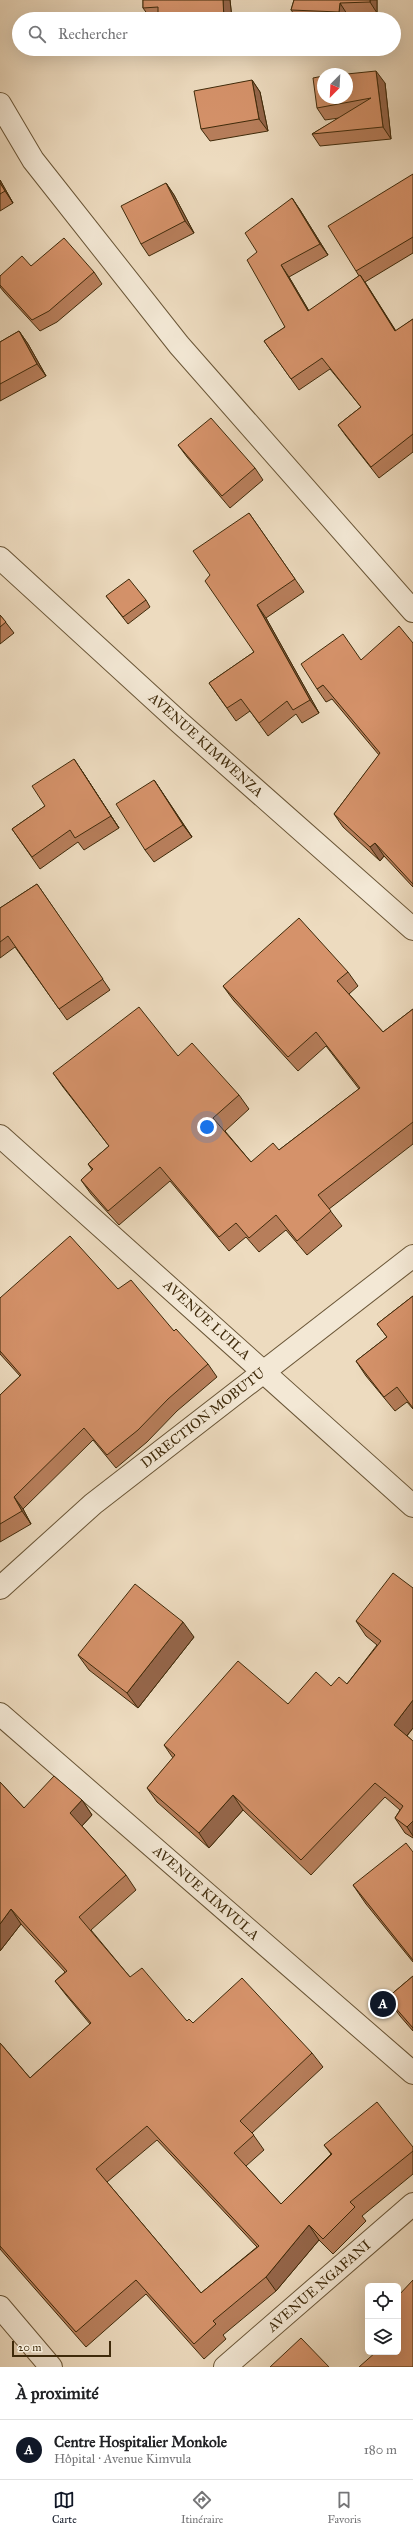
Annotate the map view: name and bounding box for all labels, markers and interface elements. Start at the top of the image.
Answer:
search box [12,12,401,56]
icon: search [26,23,48,45]
text: Rechercher [58,25,128,43]
north arrow [317,68,353,104]
street label: AVENUE KIMWENZA [145,689,267,801]
your location [197,1117,217,1137]
street label: AVENUE LUILA [159,1276,254,1364]
street label: DIRECTION MOBUTU [138,1364,269,1472]
street label: AVENUE KIMVULA [149,1842,263,1944]
pin: A [370,1989,396,2019]
street label: AVENUE NGAFANI [263,2237,374,2336]
map controls [365,2283,401,2355]
button: locate [365,2283,401,2319]
button: layers [365,2319,401,2355]
scale bar [12,2339,111,2358]
text: 20 m [18,2341,41,2354]
text: À proximité [16,2383,99,2404]
text: Centre Hospitalier Monkole [54,2433,227,2451]
text: A [25,2442,33,2458]
text: 180 m [364,2442,397,2458]
text: Hôpital · Avenue Kimvula [54,2451,191,2467]
tab: Carte [52,2489,77,2526]
tab: Itinéraire [181,2489,223,2526]
tab: Favoris [328,2489,361,2526]

